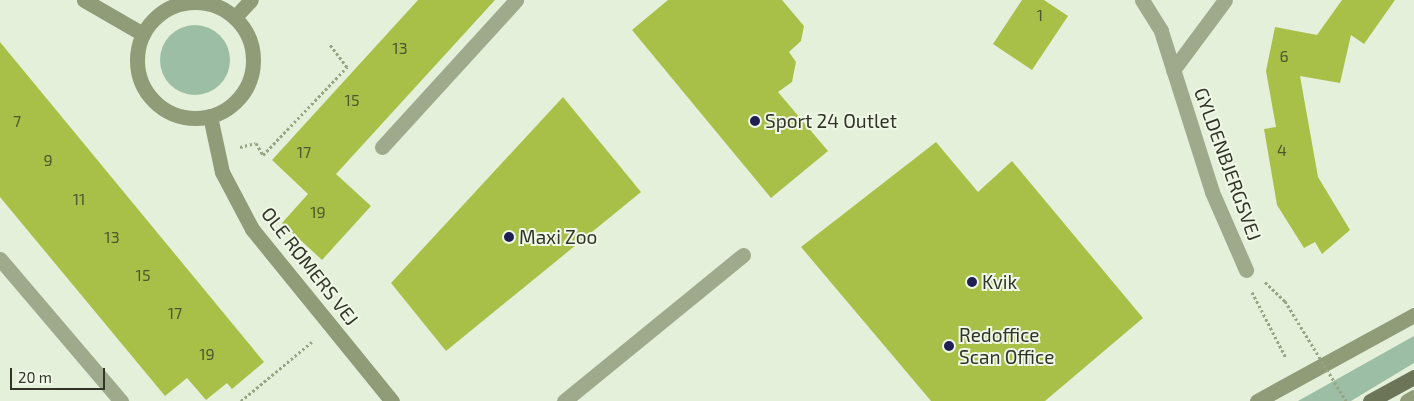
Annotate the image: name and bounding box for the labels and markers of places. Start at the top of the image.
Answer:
place label: Sport 24 Outlet [765,110,897,132]
marker: Sport 24 Outlet [749,115,761,127]
place label: Maxi Zoo [519,226,597,248]
marker: Maxi Zoo [503,231,515,243]
place label: Kvik [982,271,1017,293]
marker: Kvik [966,276,978,288]
place label: Redoffice Scan Office [959,324,1054,368]
marker: Redoffice Scan Office [943,340,955,352]

